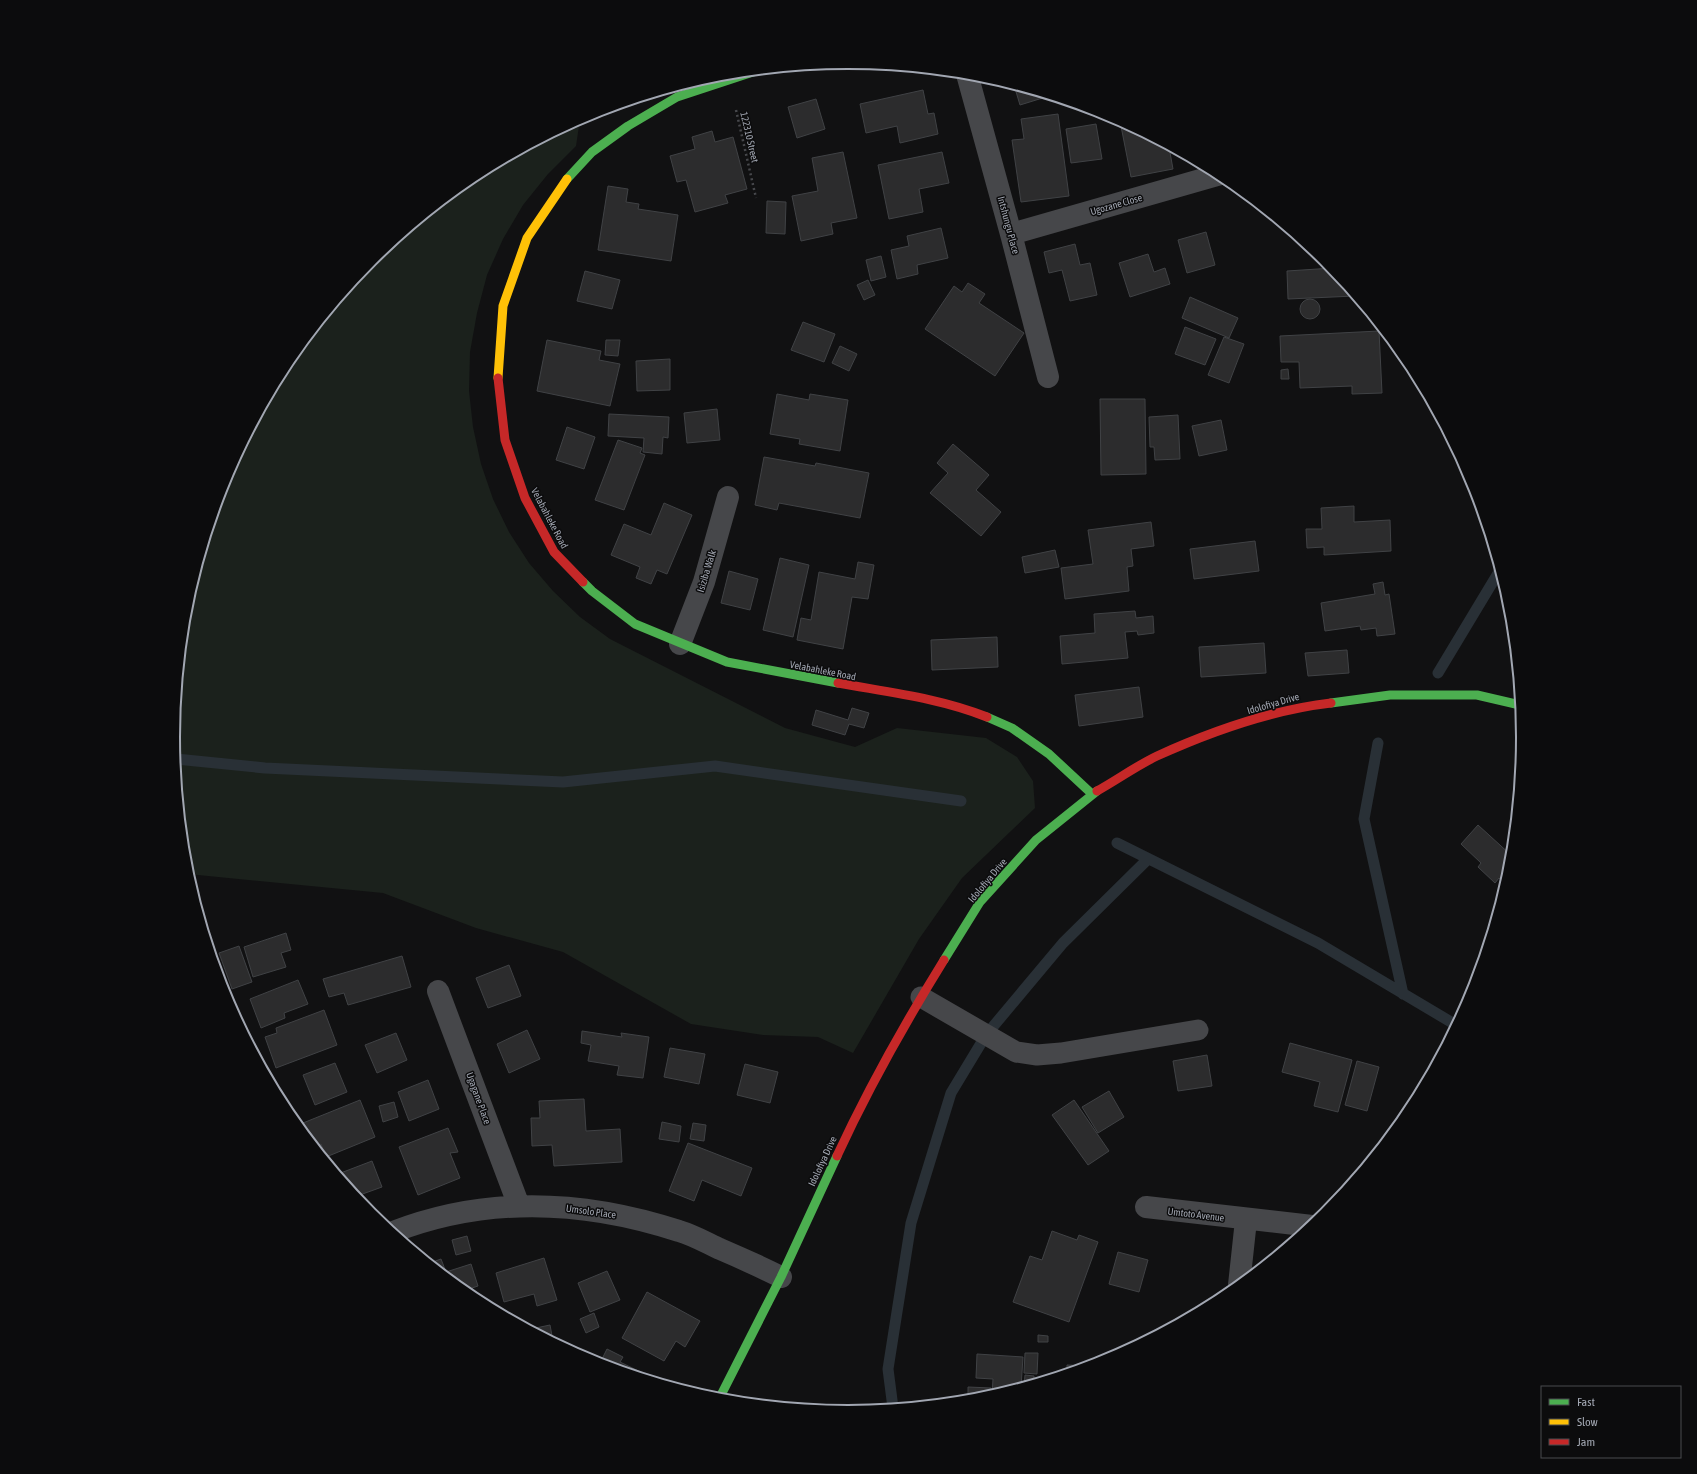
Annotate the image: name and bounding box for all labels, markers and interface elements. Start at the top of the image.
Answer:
street label: 122310 Street [738,111,761,164]
street label: Ugozane Close [1089,192,1144,217]
street label: Intshungu Place [996,195,1022,256]
street label: Velabahleke Road [529,486,570,551]
street label: Isiziba Walk [695,548,718,594]
street label: Velabahleke Road [789,659,857,682]
street label: Idolofiya Drive [1246,691,1301,716]
street label: Idolofiya Drive [966,856,1009,904]
street label: Ugagane Place [464,1071,493,1126]
street label: Idolofiya Drive [806,1134,839,1188]
street label: Umsolo Place [565,1203,617,1221]
street label: Umtoto Avenue [1167,1206,1225,1223]
legend [1541,1386,1681,1458]
text: Fast [1577,1395,1595,1409]
text: Slow [1577,1415,1598,1429]
text: Jam [1577,1435,1595,1449]

